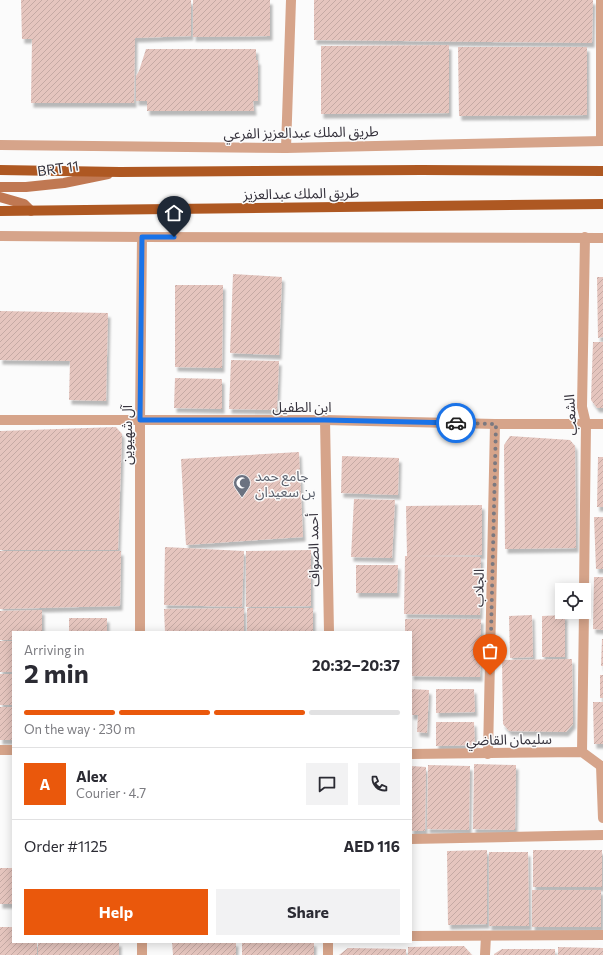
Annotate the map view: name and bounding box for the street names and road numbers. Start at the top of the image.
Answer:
street label: طريق الملك عبدالعزيز الفرعي [223,122,379,145]
street label: BRT 11 [36,157,80,179]
street label: طريق الملك عبدالعزيز [242,183,359,205]
street label: الشعب [560,394,580,436]
street label: ابن الطفيل [272,398,332,416]
street label: آل شهيوين [118,404,136,465]
street label: أحمد الصواف [304,512,323,587]
street label: الجلاب [469,569,487,607]
street label: سليمان القاضي [466,730,552,751]

